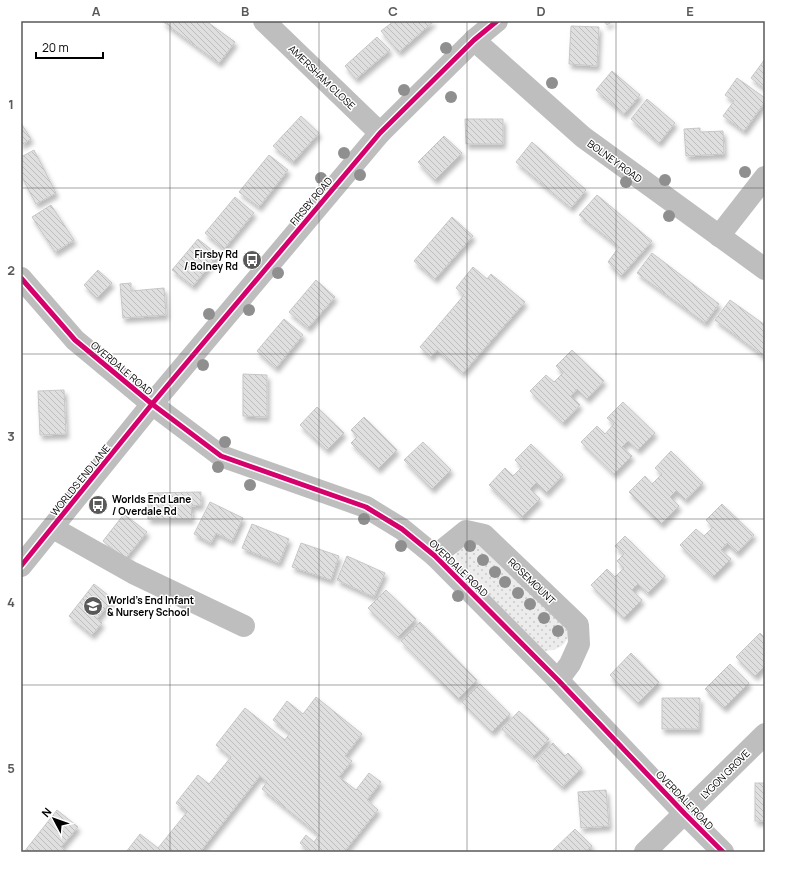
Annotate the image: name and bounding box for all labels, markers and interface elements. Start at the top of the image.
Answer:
text: A [92,2,101,20]
text: B [241,2,249,20]
text: C [388,2,398,20]
text: D [536,2,546,20]
text: E [686,2,694,20]
scale bar [36,34,103,60]
text: 20 m [42,39,69,56]
street label: AMERSHAM CLOSE [286,42,359,113]
text: 1 [8,95,14,113]
street label: BOLNEY ROAD [585,136,645,186]
street label: FIRSBY ROAD [287,174,336,228]
place label: Firsby Rd / Bolney Rd [184,247,238,273]
bus stop icon: Firsby Rd / Bolney Rd [241,249,263,271]
text: 2 [7,261,15,279]
street label: OVERDALE ROAD [88,338,156,398]
text: 3 [7,427,15,445]
street label: WORLDS END LANE [47,441,113,519]
place label: Worlds End Lane / Overdale Rd [112,492,191,518]
bus stop icon: Worlds End Lane / Overdale Rd [87,494,109,516]
street label: OVERDALE ROAD [426,536,492,600]
street label: ROSEMOUNT [505,555,559,607]
text: 4 [7,593,15,611]
place label: World's End Infant & Nursery School [107,593,194,619]
school or university icon: World's End Infant & Nursery School [82,595,104,617]
street label: LYGON GROVE [697,746,753,802]
text: 5 [7,759,15,777]
street label: OVERDALE ROAD [653,767,717,833]
north arrow [34,799,74,839]
text: N [38,804,54,820]

